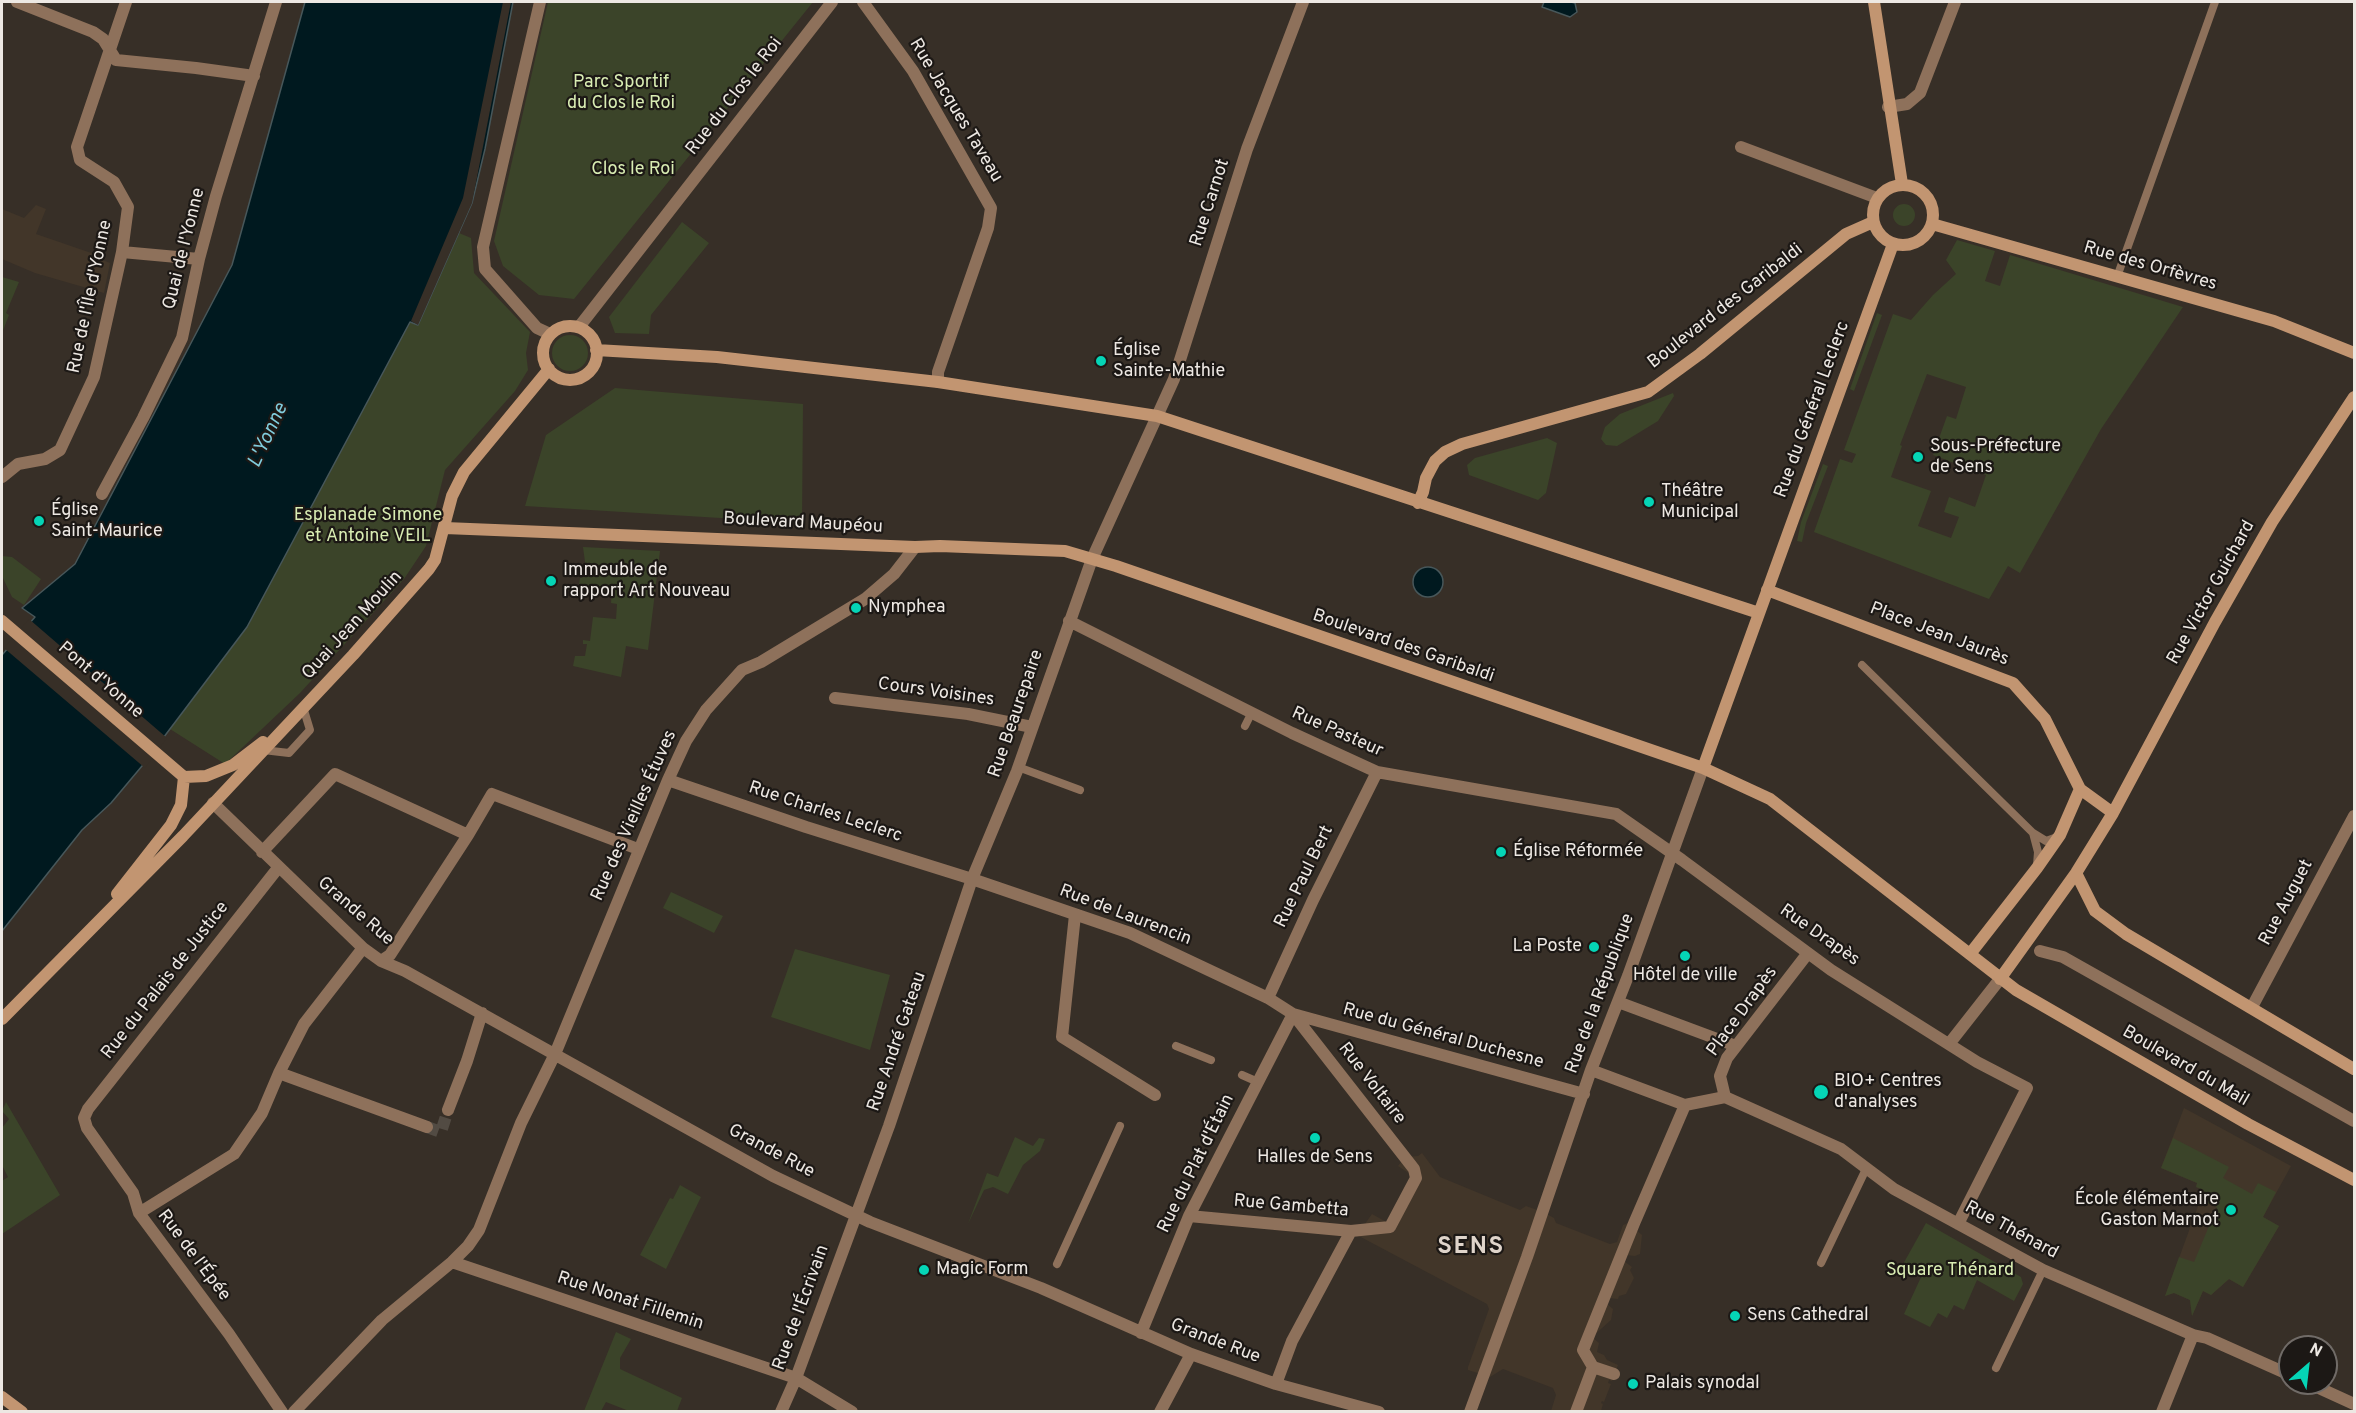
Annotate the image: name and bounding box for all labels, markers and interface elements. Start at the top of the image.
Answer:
street label: Rue du Clos le Roi [682,34,788,160]
street label: Rue Jacques Taveau [904,35,1006,187]
park label: Parc Sportif du Clos le Roi [567,72,675,115]
street label: Rue Carnot [1187,156,1235,250]
park label: Clos le Roi [591,159,675,181]
street label: Quai de l'Yonne [159,186,211,312]
street label: Rue de l'Île d'Yonne [64,218,118,376]
street label: Rue des Orfèvres [2081,238,2219,296]
street label: Boulevard des Garibaldi [1644,240,1808,374]
street label: Rue du Général Leclerc [1771,319,1855,501]
place label: Église Sainte-Mathie [1113,340,1225,382]
marker: Église Sainte-Mathie [1094,354,1108,368]
water label: L'Yonne [244,400,294,472]
place label: Sous-Préfecture de Sens [1930,436,2061,478]
marker: Sous-Préfecture de Sens [1911,450,1925,464]
place label: Théâtre Municipal [1661,481,1739,524]
marker: Théâtre Municipal [1642,495,1656,509]
place label: Église Saint-Maurice [51,500,163,542]
park label: Esplanade Simone et Antoine VEIL [294,505,442,548]
street label: Boulevard Maupéou [723,509,883,539]
marker: Église Saint-Maurice [32,514,46,528]
street label: Rue Victor Guichard [2163,517,2261,669]
place label: Immeuble de rapport Art Nouveau [563,560,730,602]
street label: Quai Jean Moulin [298,567,408,685]
marker: Immeuble de rapport Art Nouveau [544,574,558,588]
place label: Nymphea [868,597,946,619]
street label: Place Jean Jaurès [1867,599,2011,671]
marker: Nymphea [849,601,863,615]
street label: Boulevard des Garibaldi [1309,606,1497,688]
street label: Pont d'Yonne [53,638,147,724]
street label: Rue Beaurepaire [985,647,1049,781]
street label: Cours Voisines [876,674,996,712]
street label: Rue Pasteur [1288,703,1386,763]
street label: Rue des Vieilles Étuves [588,727,682,905]
street label: Rue Charles Leclerc [745,778,905,848]
street label: Rue Paul Bert [1271,822,1339,932]
place label: Église Réformée [1513,841,1643,863]
marker: Église Réformée [1494,845,1508,859]
street label: Rue Auguet [2255,856,2319,950]
street label: Grande Rue [312,873,398,951]
street label: Rue de Laurencin [1056,881,1194,951]
street label: Rue du Palais de Justice [98,898,234,1064]
street label: Rue Drapès [1775,900,1863,972]
street label: Rue de la République [1562,911,1640,1077]
place label: La Poste [1512,936,1582,958]
marker: La Poste [1587,940,1601,954]
marker: Hôtel de ville [1678,949,1692,963]
street label: Place Drapès [1703,963,1783,1061]
place label: Hôtel de ville [1633,965,1737,987]
street label: Rue André Gateau [864,969,932,1115]
street label: Rue du Général Duchesne [1340,1000,1546,1074]
street label: Boulevard du Mail [2118,1022,2252,1112]
street label: Rue Voltaire [1333,1039,1409,1129]
place label: BIO+ Centres d'analyses [1834,1071,1942,1114]
marker: BIO+ Centres d'analyses [1812,1083,1830,1101]
street label: Rue du Plat d'Étain [1154,1091,1240,1237]
street label: Grande Rue [724,1120,818,1184]
marker: Halles de Sens [1308,1131,1322,1145]
place label: Halles de Sens [1257,1147,1373,1169]
place label: École élémentaire Gaston Marnot [2075,1189,2219,1232]
street label: Rue Gambetta [1233,1191,1349,1223]
street label: Rue Thénard [1961,1197,2061,1265]
marker: École élémentaire Gaston Marnot [2224,1203,2238,1217]
street label: Rue de l'Épée [152,1206,234,1306]
district label: SENS [1437,1234,1505,1262]
street label: Rue de l'Écrivain [769,1242,835,1374]
place label: Magic Form [936,1259,1028,1281]
park label: Square Thénard [1886,1260,2014,1282]
marker: Magic Form [917,1263,931,1277]
street label: Rue Nonat Fillemin [554,1268,706,1336]
place label: Sens Cathedral [1747,1305,1869,1327]
marker: Sens Cathedral [1728,1309,1742,1323]
street label: Grande Rue [1167,1315,1263,1369]
north arrow [2278,1335,2338,1395]
text: N [2306,1339,2325,1362]
place label: Palais synodal [1645,1373,1760,1395]
marker: Palais synodal [1626,1377,1640,1391]

